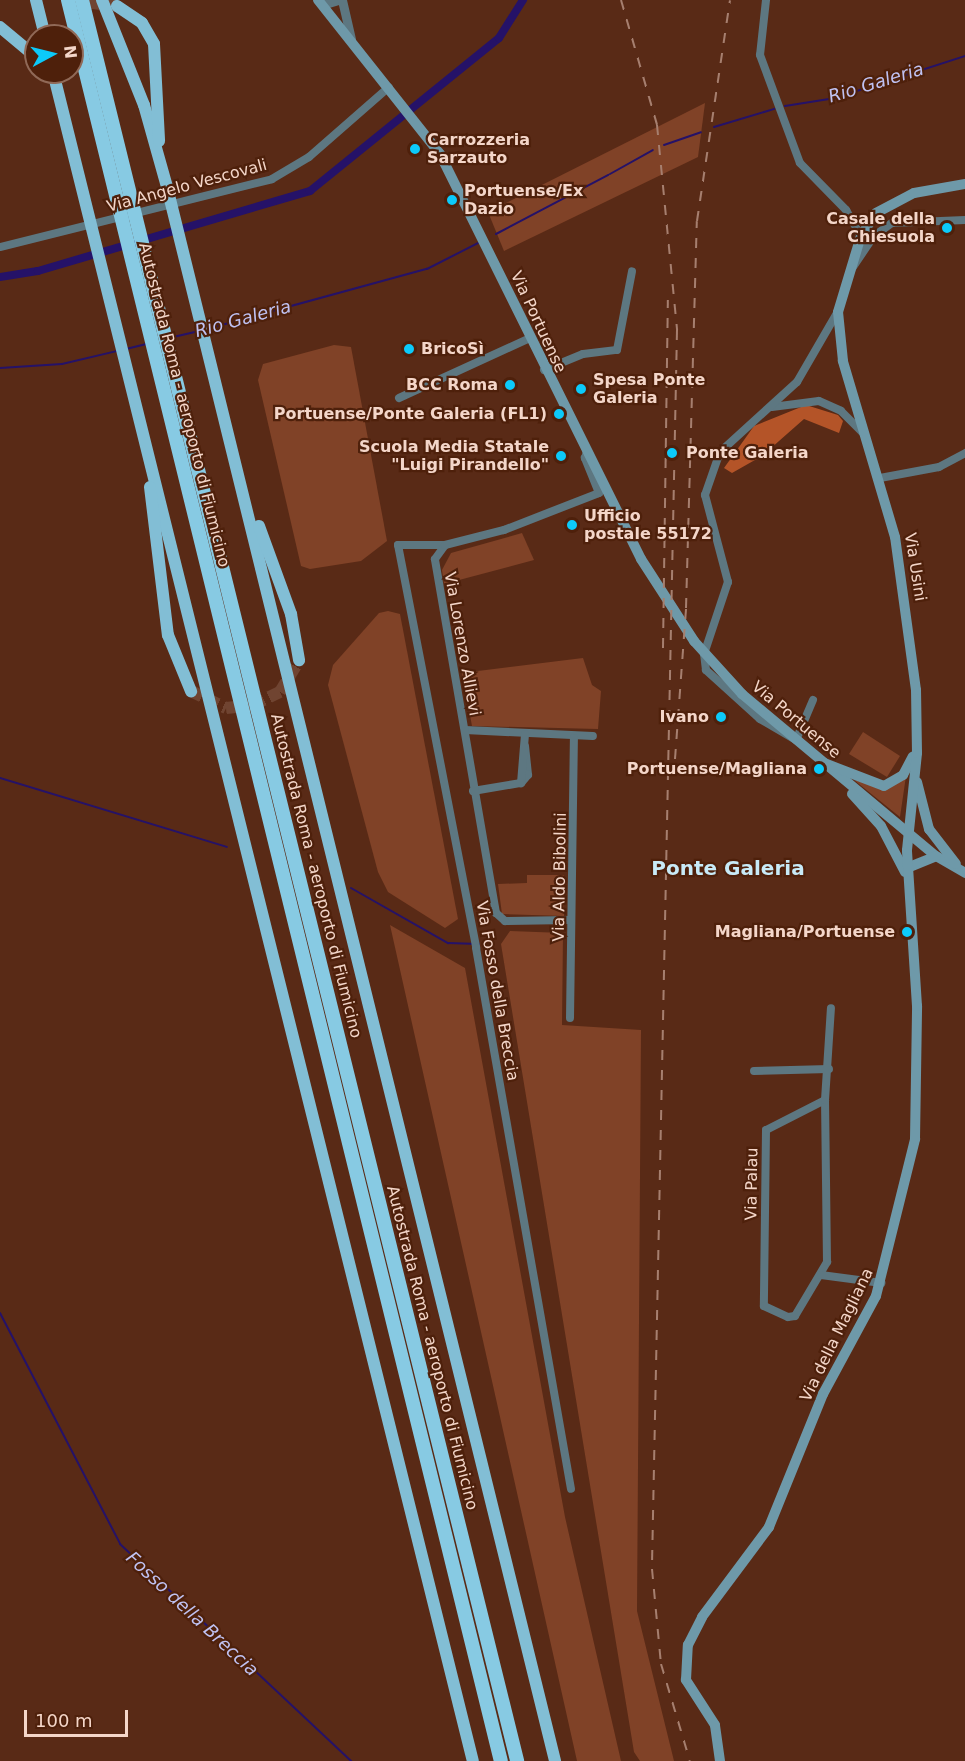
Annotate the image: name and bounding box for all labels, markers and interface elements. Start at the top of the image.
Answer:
north arrow [24,24,84,84]
text: N [60,44,81,60]
water label: Rio Galeria [826,58,926,108]
place label: Carrozzeria Sarzauto [427,130,530,168]
marker: Carrozzeria Sarzauto [408,142,422,156]
street label: Via Angelo Vescovali [105,155,269,217]
place label: Portuense/Ex Dazio [464,181,583,219]
marker: Portuense/Ex Dazio [445,193,459,207]
place label: Casale della Chiesuola [826,209,935,247]
marker: Casale della Chiesuola [940,221,954,235]
street label: Autostrada Roma - aeroporto di Fiumicino [134,241,234,569]
street label: Via Portuense [506,268,570,376]
water label: Rio Galeria [193,296,293,342]
place label: BricoSì [421,339,484,359]
marker: BricoSì [402,342,416,356]
place label: Spesa Ponte Galeria [593,370,705,408]
place label: BCC Roma [406,375,498,395]
marker: BCC Roma [503,378,517,392]
marker: Spesa Ponte Galeria [574,382,588,396]
place label: Portuense/Ponte Galeria (FL1) [274,404,547,424]
marker: Portuense/Ponte Galeria (FL1) [552,407,566,421]
place label: Scuola Media Statale "Luigi Pirandello" [359,437,549,475]
place label: Ponte Galeria [686,443,809,463]
marker: Ponte Galeria [663,444,681,462]
marker: Scuola Media Statale "Luigi Pirandello" [554,449,568,463]
place label: Ufficio postale 55172 [584,506,712,544]
marker: Ufficio postale 55172 [565,518,579,532]
street label: Via Usini [900,531,930,603]
street label: Via Lorenzo Allievi [440,571,484,717]
street label: Via Portuense [748,677,844,763]
place label: Ivano [659,707,709,727]
marker: Ivano [714,710,728,724]
street label: Autostrada Roma - aeroporto di Fiumicino [266,712,366,1040]
place label: Portuense/Magliana [627,759,807,779]
marker: Portuense/Magliana [812,762,826,776]
street label: Via Aldo Bibolini [549,812,571,942]
district label: Ponte Galeria [651,856,805,880]
street label: Via Fosso della Breccia [472,899,522,1083]
place label: Magliana/Portuense [715,922,895,942]
marker: Magliana/Portuense [900,925,914,939]
street label: Via Palau [742,1147,762,1221]
street label: Autostrada Roma - aeroporto di Fiumicino [382,1184,482,1512]
street label: Via della Magliana [796,1265,878,1405]
water label: Fosso della Breccia [121,1547,263,1681]
scale bar [27,1698,130,1736]
text: 100 m [35,1710,93,1731]

